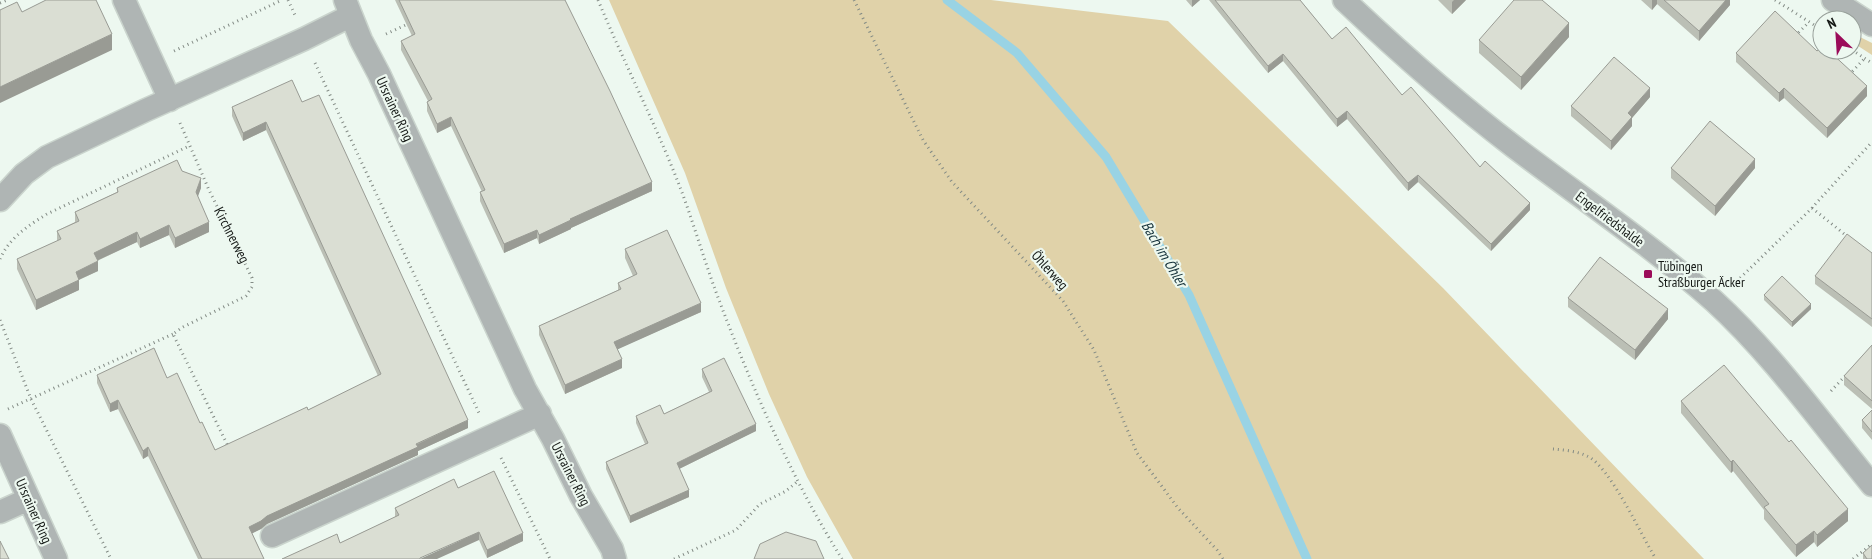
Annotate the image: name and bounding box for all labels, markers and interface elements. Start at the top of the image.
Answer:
north arrow [1812,10,1862,60]
text: N [1824,13,1839,33]
street label: Ursrainer Ring [372,74,418,144]
street label: Engelfriedshalde [1572,187,1648,251]
street label: Kirchnerweg [210,204,254,266]
water label: Bach im Öhler [1137,218,1192,292]
street label: Öhlerweg [1028,247,1072,293]
place label: Tübingen Straßburger Äcker [1658,257,1745,291]
marker: Tübingen Straßburger Äcker [1642,268,1654,280]
street label: Ursrainer Ring [547,439,595,509]
street label: Ursrainer Ring [12,476,56,546]

